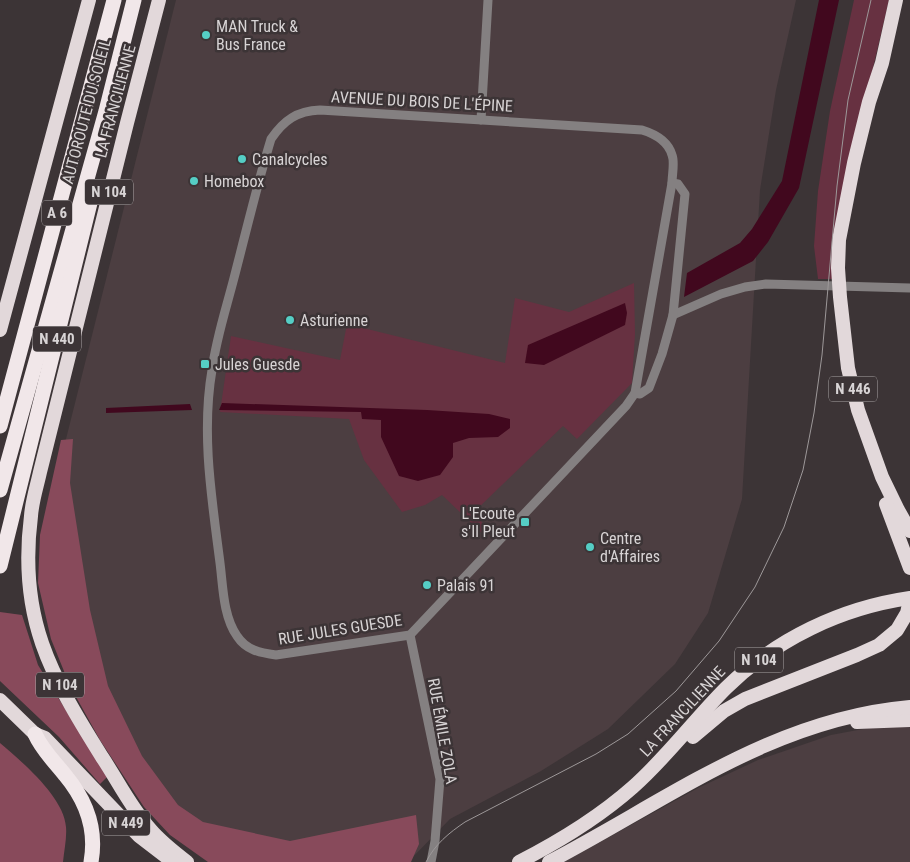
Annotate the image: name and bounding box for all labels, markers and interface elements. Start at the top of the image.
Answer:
place label: MAN Truck & Bus France [216,17,298,54]
marker: MAN Truck & Bus France [200,29,212,41]
street label: AUTOROUTE DU SOLEIL [58,36,115,186]
street label: LA FRANCILIENNE [91,42,140,160]
street label: AVENUE DU BOIS DE L'ÉPINE [331,87,513,116]
place label: Canalcycles [252,150,328,169]
marker: Canalcycles [236,153,248,165]
place label: Homebox [204,172,264,191]
marker: Homebox [188,175,200,187]
road number: N 104 [85,180,133,204]
road number: A 6 [42,200,72,226]
place label: Asturienne [300,311,368,330]
marker: Asturienne [284,314,296,326]
road number: N 440 [33,326,81,352]
place label: Jules Guesde [215,355,300,374]
marker: Jules Guesde [199,358,211,370]
road number: N 446 [829,376,877,402]
place label: L'Ecoute s'Il Pleut [461,504,515,541]
marker: L'Ecoute s'Il Pleut [519,516,531,528]
place label: Centre d'Affaires [600,529,660,566]
marker: Centre d'Affaires [584,541,596,553]
place label: Palais 91 [437,576,495,595]
marker: Palais 91 [421,579,433,591]
street label: RUE JULES GUESDE [277,610,403,649]
road number: N 104 [735,648,783,672]
street label: LA FRANCILIENNE [636,662,729,760]
road number: N 104 [36,672,84,698]
street label: RUE ÉMILE ZOLA [424,677,461,785]
road number: N 449 [102,810,150,836]

